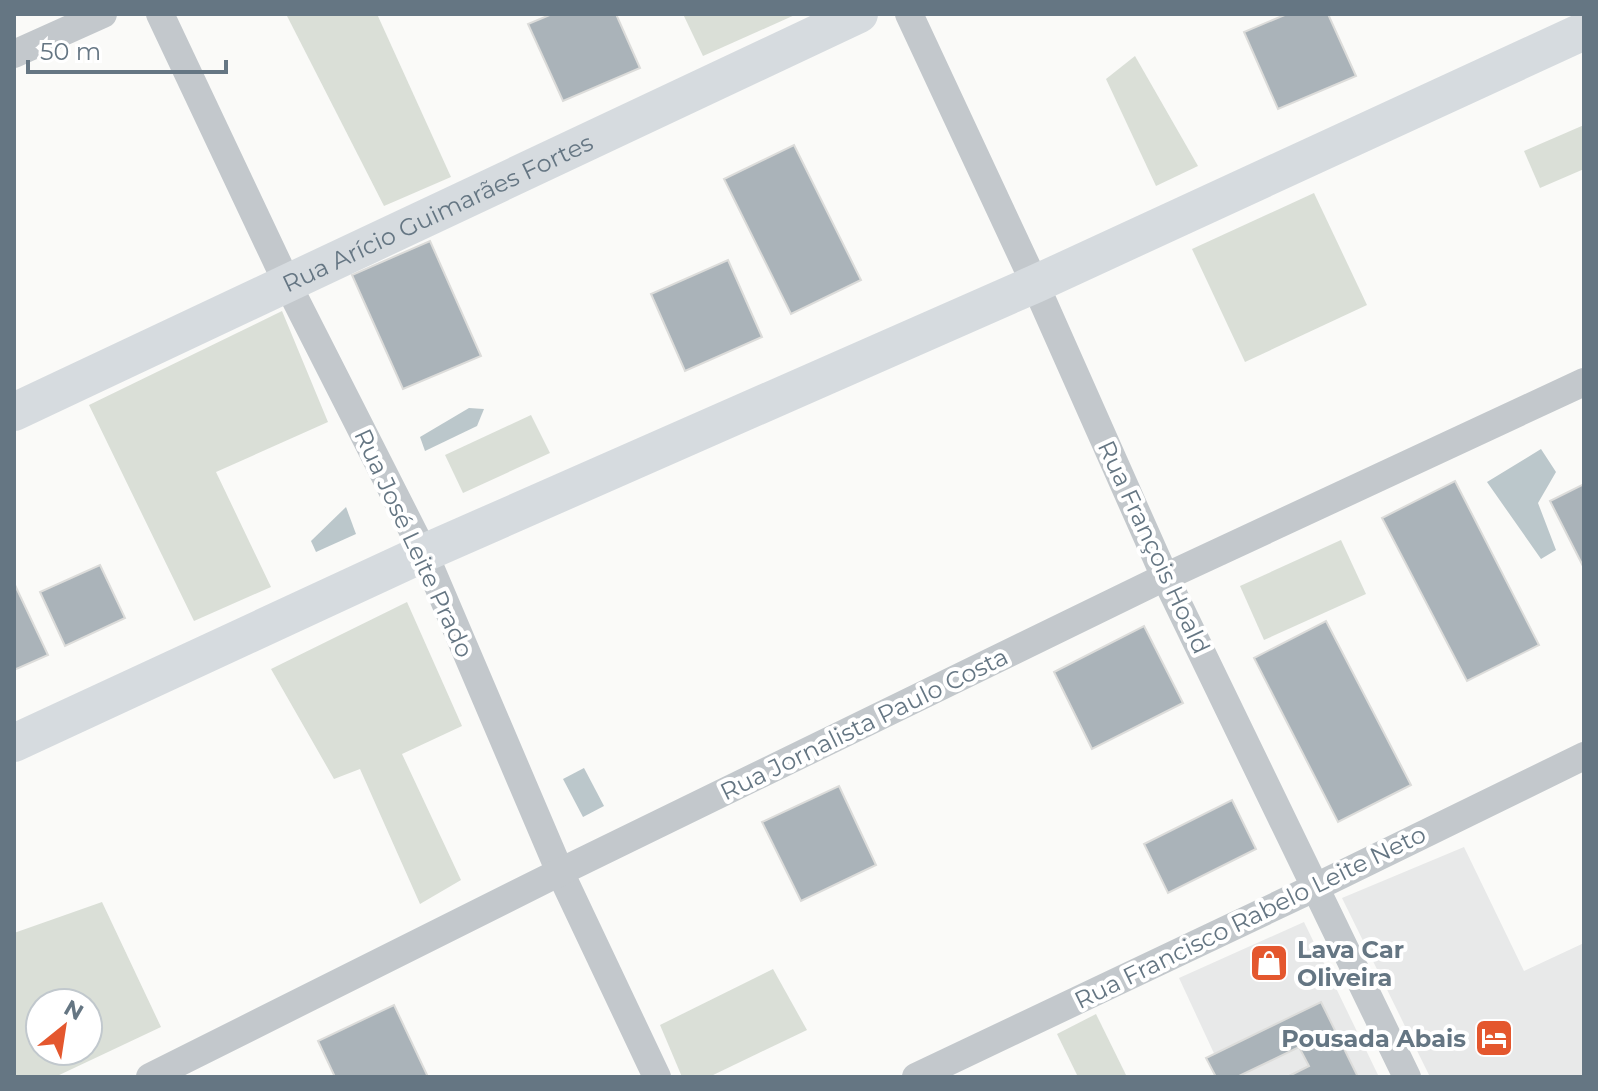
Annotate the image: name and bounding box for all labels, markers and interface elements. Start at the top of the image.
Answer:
scale bar [28,24,226,74]
text: 50 m [40,37,101,66]
street label: Rua Arício Guimarães Fortes [278,127,597,298]
street label: Rua José Leite Prado [348,424,480,662]
street label: Rua François Hoald [1092,436,1216,658]
street label: Rua Jornalista Paulo Costa [715,642,1013,806]
street label: Rua Francisco Rabelo Leite Neto [1070,819,1430,1015]
place label: Lava Car Oliveira [1297,935,1404,992]
shop icon: Lava Car Oliveira [1248,942,1290,984]
north arrow [24,987,104,1067]
text: N [59,994,88,1026]
hotel icon: Pousada Abais [1473,1017,1515,1059]
place label: Pousada Abais [1281,1024,1466,1053]

